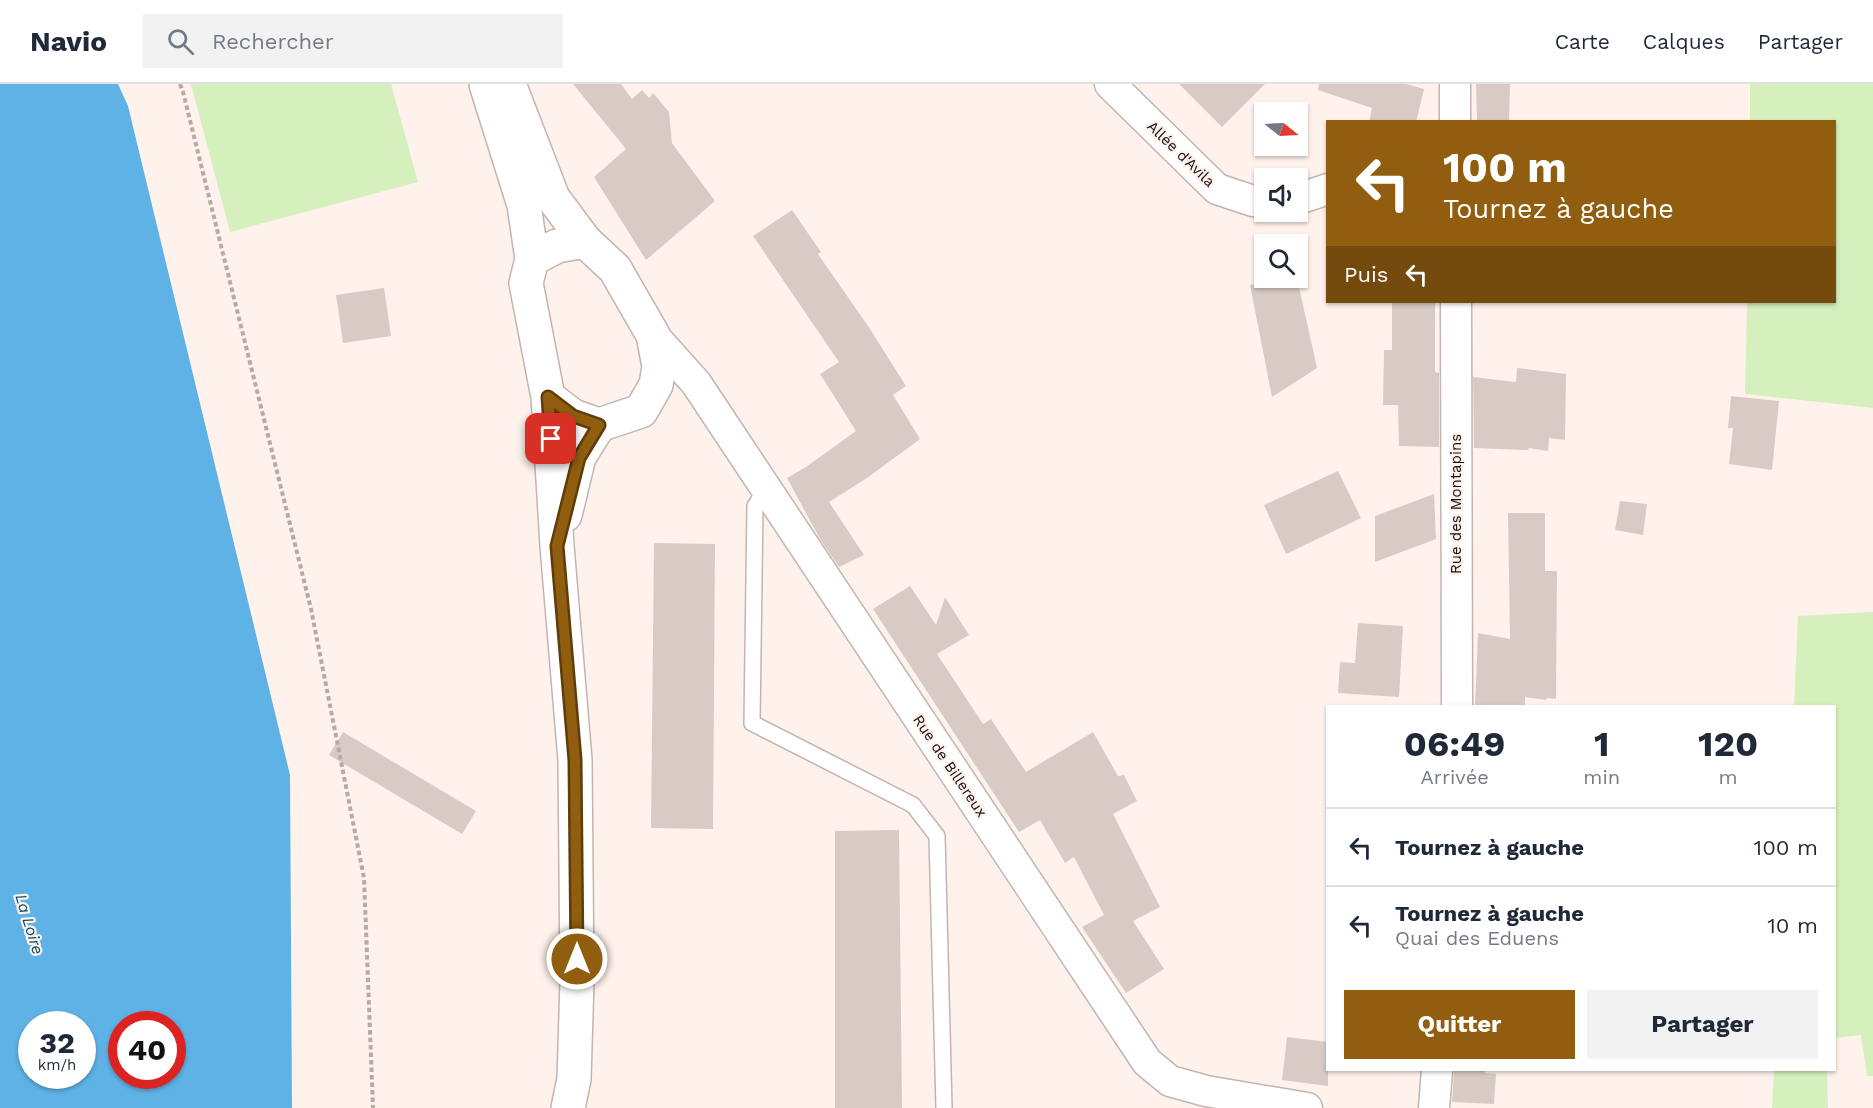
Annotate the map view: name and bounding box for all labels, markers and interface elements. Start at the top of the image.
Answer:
search box [143,14,563,68]
text: Navio [30,25,107,58]
icon: search [164,25,197,58]
text: Rechercher [212,29,334,54]
text: Carte [1555,29,1610,54]
text: Calques [1643,29,1725,54]
text: Partager [1758,29,1843,54]
north arrow [1254,102,1308,156]
map controls [1254,102,1308,288]
street label: Allée d'Avila [1143,117,1219,191]
text: 100 m [1443,143,1567,192]
icon: left [1344,144,1422,222]
button: sound [1254,168,1308,222]
text: Tournez à gauche [1443,193,1674,225]
button: search [1254,234,1308,288]
icon: left [1400,258,1433,291]
text: Puis [1344,262,1388,287]
pin [525,413,576,464]
icon: arrive [534,422,567,455]
street label: Rue des Montapins [1447,434,1465,574]
street label: Rue de Billereux [909,711,991,821]
text: 06:49 [1404,723,1506,765]
text: 1 [1594,723,1610,765]
text: 120 [1698,723,1758,765]
text: Arrivée [1421,765,1489,789]
text: min [1583,765,1620,789]
text: m [1719,765,1738,789]
icon: left [1344,831,1377,864]
text: Tournez à gauche [1395,835,1584,860]
text: 100 m [1754,835,1818,860]
water label: La Loire [11,892,48,957]
text: Tournez à gauche [1395,901,1584,926]
icon: left [1344,909,1377,942]
text: 10 m [1767,913,1818,938]
text: Quai des Eduens [1395,926,1559,950]
position arrow [545,927,609,991]
button: Quitter [1344,990,1575,1059]
button: Partager [1587,990,1818,1059]
speed limit sign: 40 [108,1011,186,1089]
text: 32 [39,1025,75,1060]
text: km/h [38,1056,76,1074]

